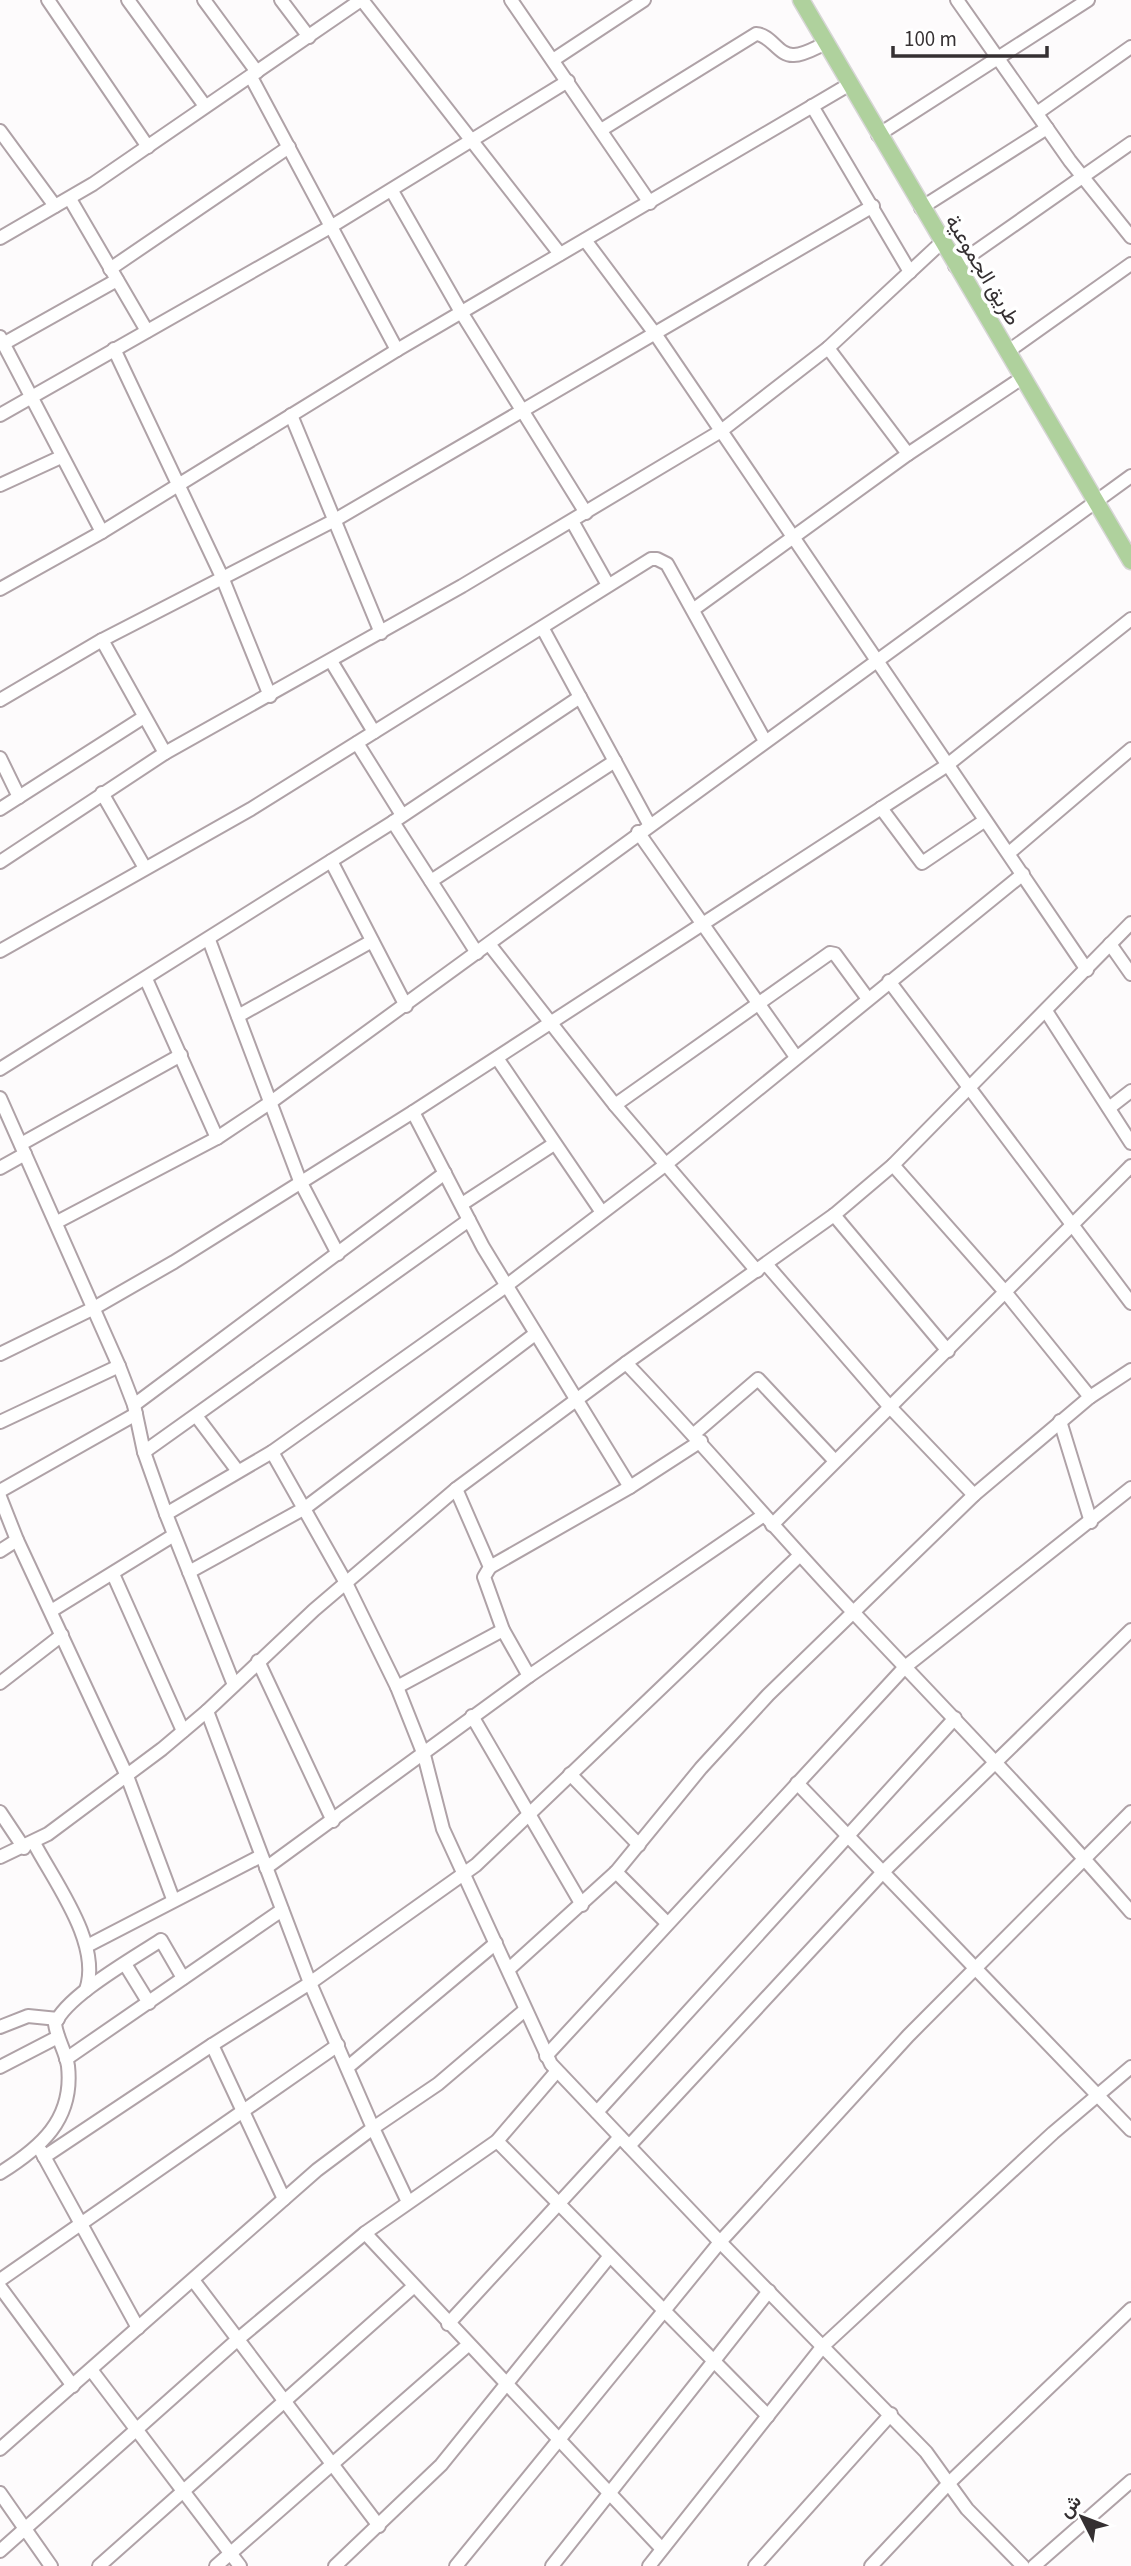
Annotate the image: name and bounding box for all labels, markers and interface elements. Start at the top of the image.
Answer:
scale bar [893,14,1047,58]
text: 100 m [904,24,957,54]
street label: طريق الجموعية [938,209,1028,331]
north arrow [1047,2482,1117,2552]
text: ش [1053,2489,1088,2524]

